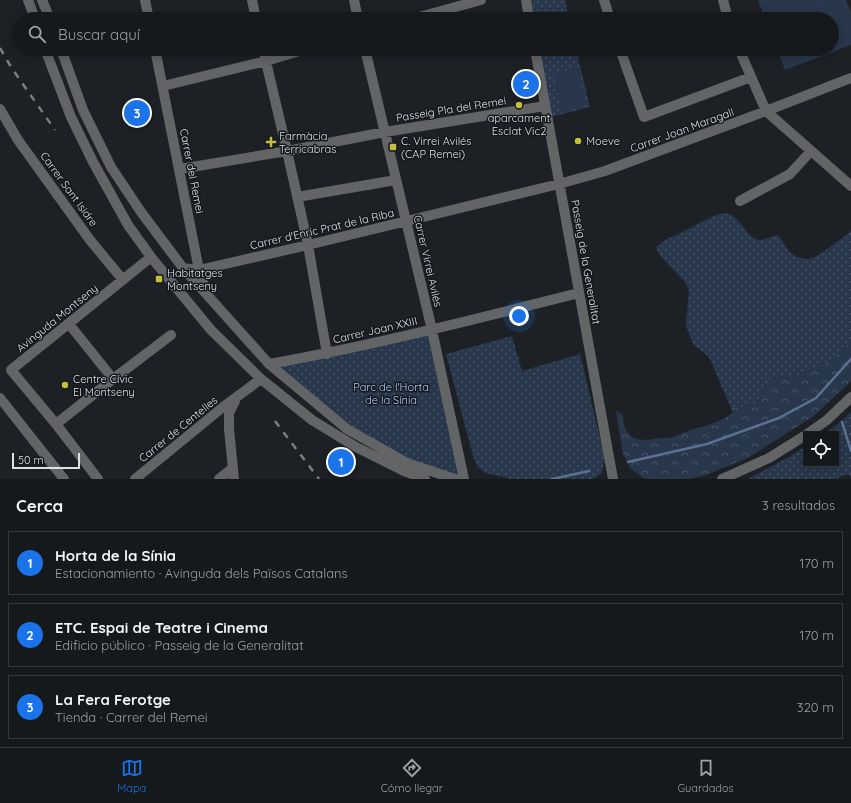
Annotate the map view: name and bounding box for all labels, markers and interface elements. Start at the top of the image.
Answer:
search box [12,12,839,56]
icon: search [26,23,48,45]
text: Buscar aquí [58,25,140,44]
pin: 2 [513,69,539,99]
street label: Passeig Pla del Remei [395,93,507,125]
pin: 3 [124,98,150,128]
marker: aparcament Esclat Vic2 [514,100,524,110]
street label: Carrer Joan Maragall [628,105,736,155]
place label: aparcament Esclat Vic2 [488,111,551,138]
street label: Carrer del Remei [177,127,207,215]
place label: Farmàcia Terricabras [279,129,336,156]
place label: C. Virrei Avilés (CAP Remei) [401,134,471,161]
place label: Moeve [586,134,620,148]
marker: Moeve [573,136,583,146]
marker: Farmàcia Terricabras [266,137,276,147]
marker: C. Virrei Avilés (CAP Remei) [388,142,398,152]
street label: Carrer Sant Isidre [37,149,101,229]
street label: Passeig de la Generalitat [568,199,604,326]
street label: Carrer d'Enric Prat de la Riba [249,206,395,252]
street label: Carrer Virrei Avilés [411,214,445,308]
place label: Habitatges Montseny [167,266,223,293]
marker: Habitatges Montseny [154,274,164,284]
street label: Avinguda Montseny [13,281,101,355]
your location [509,306,529,326]
street label: Carrer Joan XXIII [331,313,419,347]
place label: Centre Cívic El Montseny [73,372,135,399]
marker: Centre Cívic El Montseny [60,380,70,390]
park label: Parc de l'Horta de la Sínia [353,380,429,407]
street label: Carrer de Centelles [136,393,220,465]
map controls [803,431,839,467]
button: locate [803,431,839,467]
pin: 1 [328,447,354,477]
scale bar [12,451,80,470]
text: 50 m [18,453,44,467]
text: Cerca [16,495,63,516]
text: 3 resultados [762,497,835,513]
text: Horta de la Sínia [55,546,176,565]
text: 1 [27,555,33,571]
text: 170 m [799,555,834,571]
text: Estacionamiento · Avinguda dels Països Catalans [55,565,348,581]
text: ETC. Espai de Teatre i Cinema [55,618,268,637]
text: 2 [26,627,34,643]
text: 170 m [799,627,834,643]
text: Edificio público · Passeig de la Generalitat [55,637,304,653]
text: La Fera Ferotge [55,690,171,709]
text: 3 [27,699,33,715]
text: 320 m [797,699,834,715]
text: Tienda · Carrer del Remei [55,709,208,725]
tab: Mapa [117,757,146,795]
tab: Cómo llegar [381,757,443,795]
tab: Guardados [677,757,734,795]

